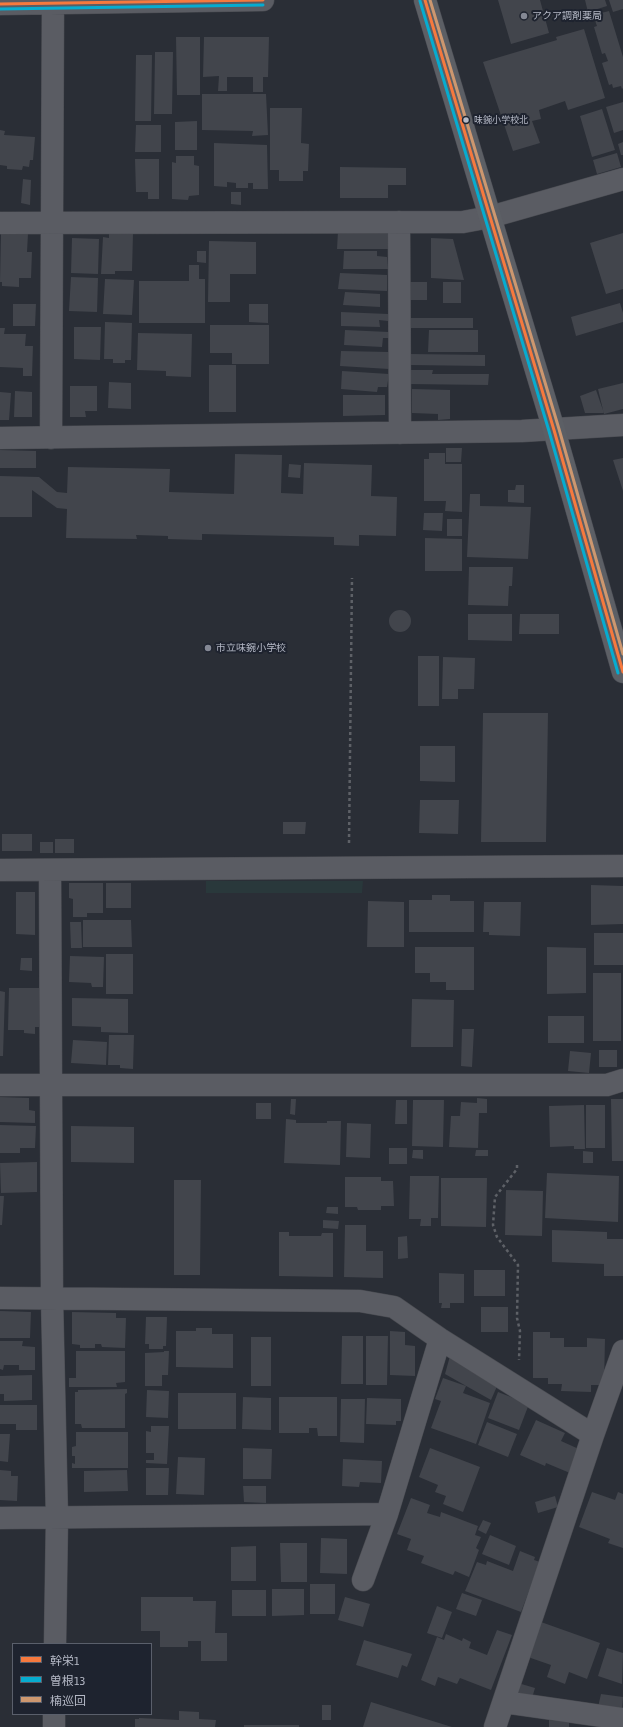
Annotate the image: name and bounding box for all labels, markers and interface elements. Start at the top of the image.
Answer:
place label: アクア調剤薬局 [532,10,602,22]
marker: アクア調剤薬局 [519,11,529,21]
marker: 味鋺小学校北 [461,115,471,125]
place label: 味鋺小学校北 [474,115,528,125]
place label: 市立味鋺小学校 [216,642,286,654]
marker: 市立味鋺小学校 [203,643,213,653]
legend [12,1643,152,1715]
text: 幹栄1 [50,1654,80,1668]
text: 曽根13 [50,1674,85,1688]
text: 楠巡回 [50,1694,86,1708]

